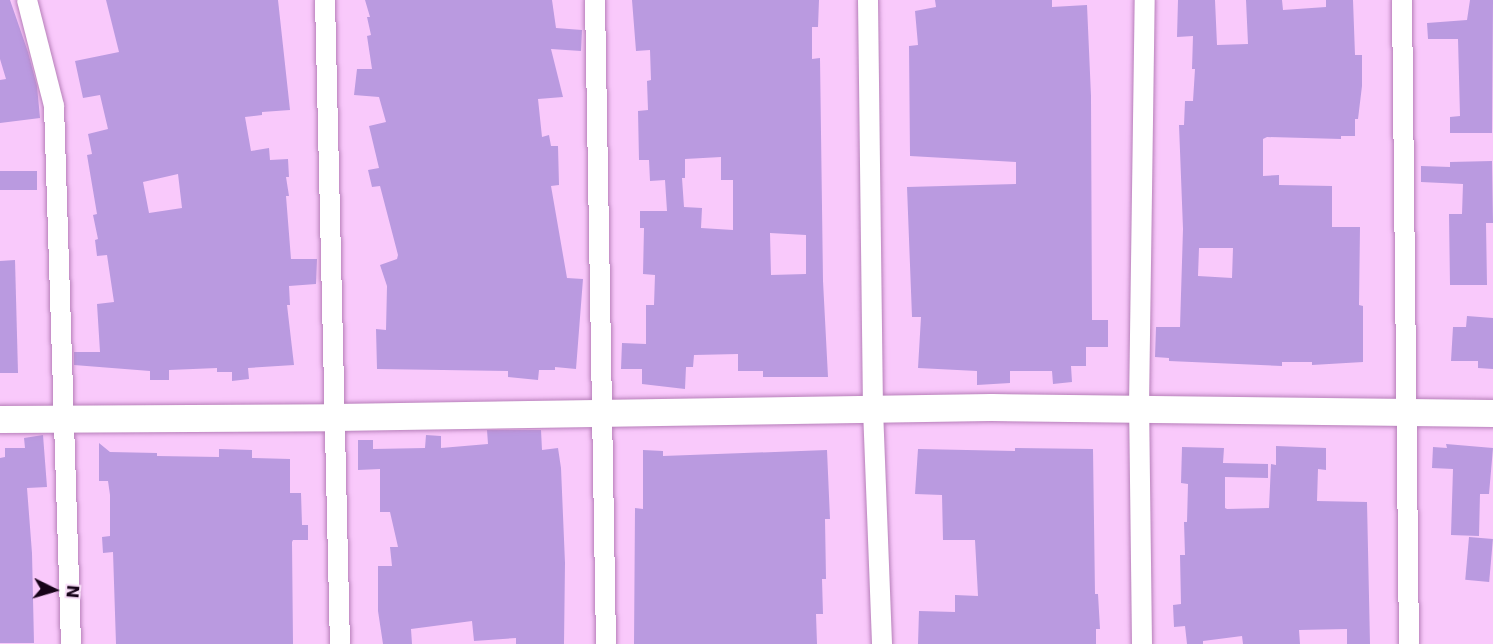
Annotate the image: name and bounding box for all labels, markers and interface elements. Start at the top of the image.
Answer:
north arrow [24,560,84,620]
text: N [62,584,82,599]

